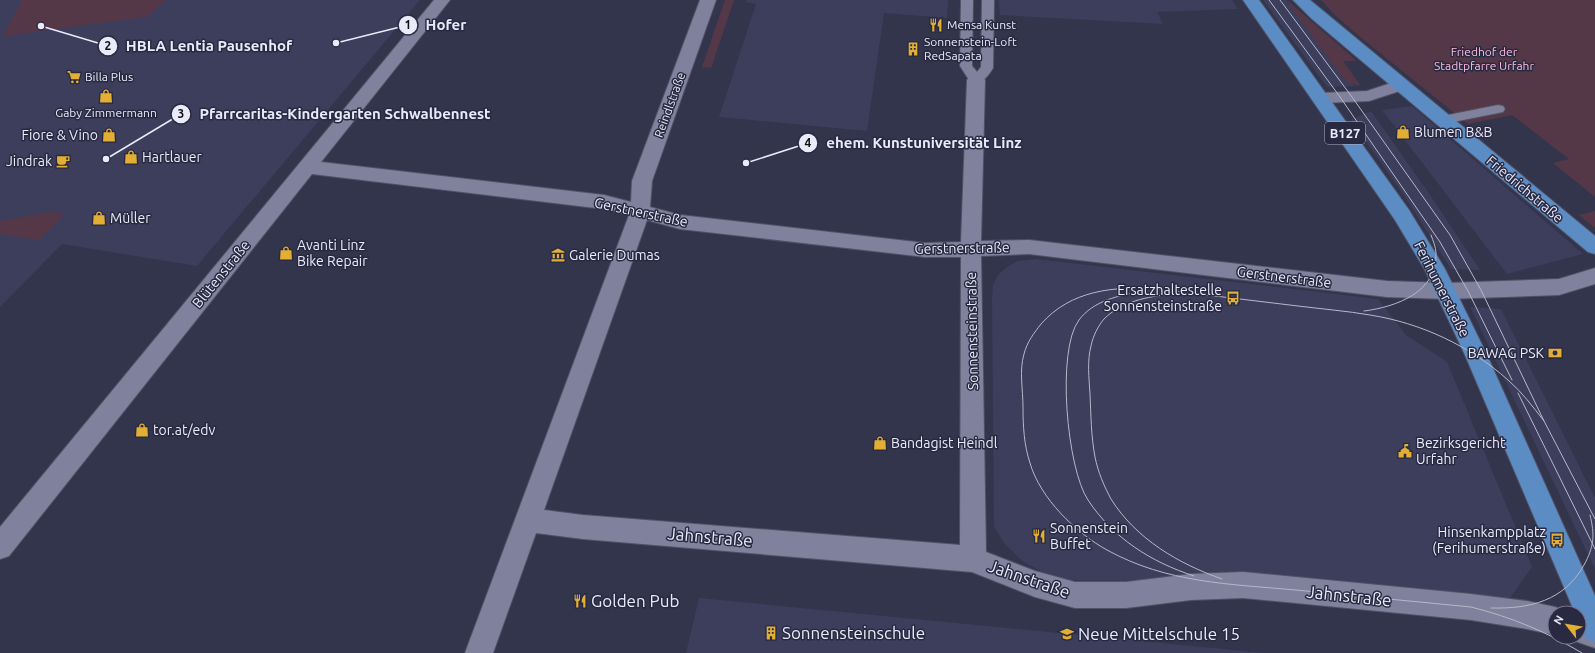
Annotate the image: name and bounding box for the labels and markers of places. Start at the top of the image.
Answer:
callout: Hofer [398,11,474,38]
restaurant icon: Mensa Kunst [928,17,944,33]
place label: Mensa Kunst [947,18,1016,31]
callout: HBLA Lentia Pausenhof [98,33,300,60]
place label: Sonnenstein-Loft RedSapata [924,35,1017,62]
building icon: Sonnenstein-Loft RedSapata [905,41,921,57]
supermarket icon: Billa Plus [66,69,82,85]
place label: Billa Plus [85,70,133,83]
shop icon: Gaby Zimmermann [98,88,114,104]
callout: Pfarrcaritas-Kindergarten Schwalbennest [171,100,498,127]
place label: Gaby Zimmermann [55,106,157,119]
shop icon: Blumen B&B [1395,124,1411,140]
place label: Blumen B&B [1414,124,1493,140]
place label: Fiore & Vino [22,127,98,143]
shop icon: Fiore & Vino [101,127,117,143]
callout: ehem. Kunstuniversität Linz [798,129,1029,156]
shop icon: Hartlauer [123,149,139,165]
place label: Hartlauer [142,149,202,165]
place label: Jindrak [6,153,52,169]
cafe icon: Jindrak [55,153,71,169]
shop icon: Müller [91,210,107,226]
place label: Müller [110,210,151,226]
place label: Avanti Linz Bike Repair [297,237,368,269]
shop icon: Avanti Linz Bike Repair [278,245,294,261]
museum icon: Galerie Dumas [550,247,566,263]
place label: Galerie Dumas [569,247,660,263]
place label: Ersatzhaltestelle Sonnensteinstraße [1104,282,1222,314]
bus stop icon: Ersatzhaltestelle Sonnensteinstraße [1225,290,1241,306]
place label: BAWAG PSK [1468,345,1544,361]
bank icon: BAWAG PSK [1547,345,1563,361]
shop icon: tor.at/edv [134,422,150,438]
place label: tor.at/edv [153,422,215,438]
shop icon: Bandagist Heindl [872,435,888,451]
place label: Bandagist Heindl [891,435,998,451]
place label: Bezirksgericht Urfahr [1416,435,1506,467]
public building icon: Bezirksgericht Urfahr [1397,443,1413,459]
place label: Sonnenstein Buffet [1050,520,1128,552]
place label: Hinsenkampplatz (Ferihumerstraße) [1432,524,1546,556]
restaurant icon: Sonnenstein Buffet [1031,528,1047,544]
bus stop icon: Hinsenkampplatz (Ferihumerstraße) [1549,532,1565,548]
place label: Golden Pub [591,591,679,610]
restaurant icon: Golden Pub [572,593,588,609]
place label: Sonnensteinschule [782,623,925,642]
place label: Neue Mittelschule 15 [1078,624,1240,643]
building icon: Sonnensteinschule [763,625,779,641]
school or university icon: Neue Mittelschule 15 [1059,626,1075,642]

